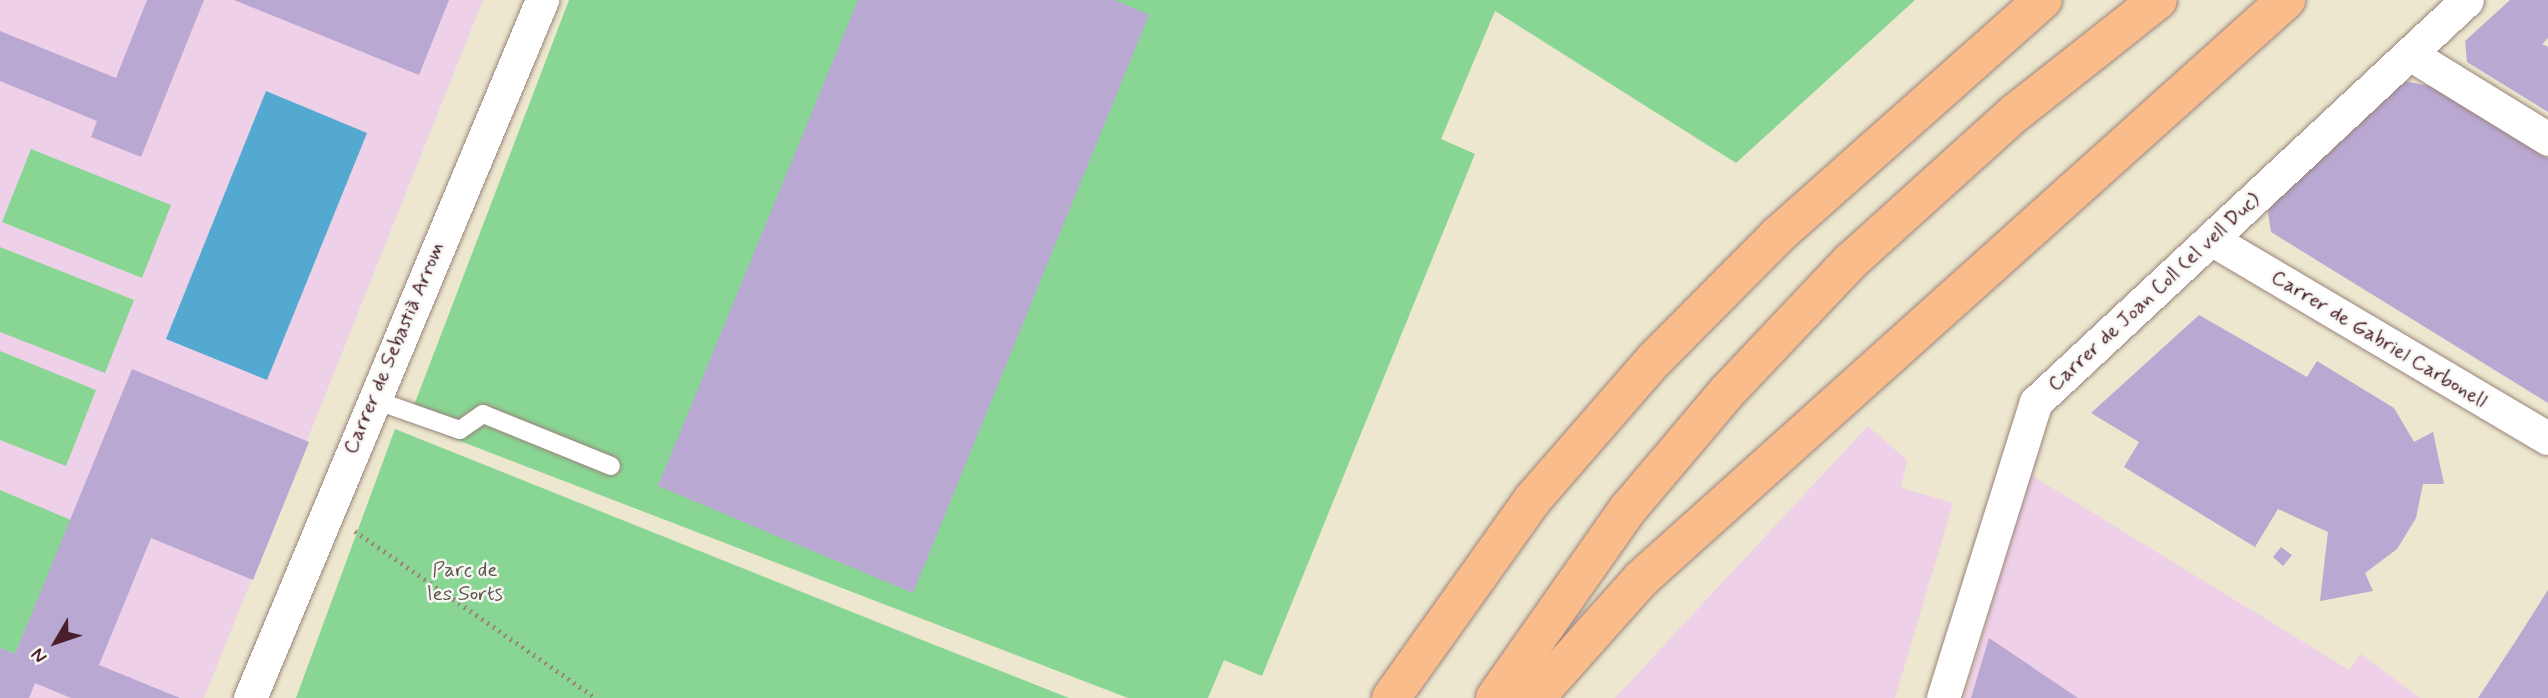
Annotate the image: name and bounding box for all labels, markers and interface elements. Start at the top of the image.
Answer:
street label: Carrer de Joan Coll (el vell Duc) [2041,185,2267,399]
street label: Carrer de Sebastià Arrom [338,238,450,458]
street label: Carrer de Gabriel Carbonell [2266,264,2492,414]
park label: Parc de les Sorts [426,557,504,607]
north arrow [21,607,91,677]
text: N [26,643,53,668]

